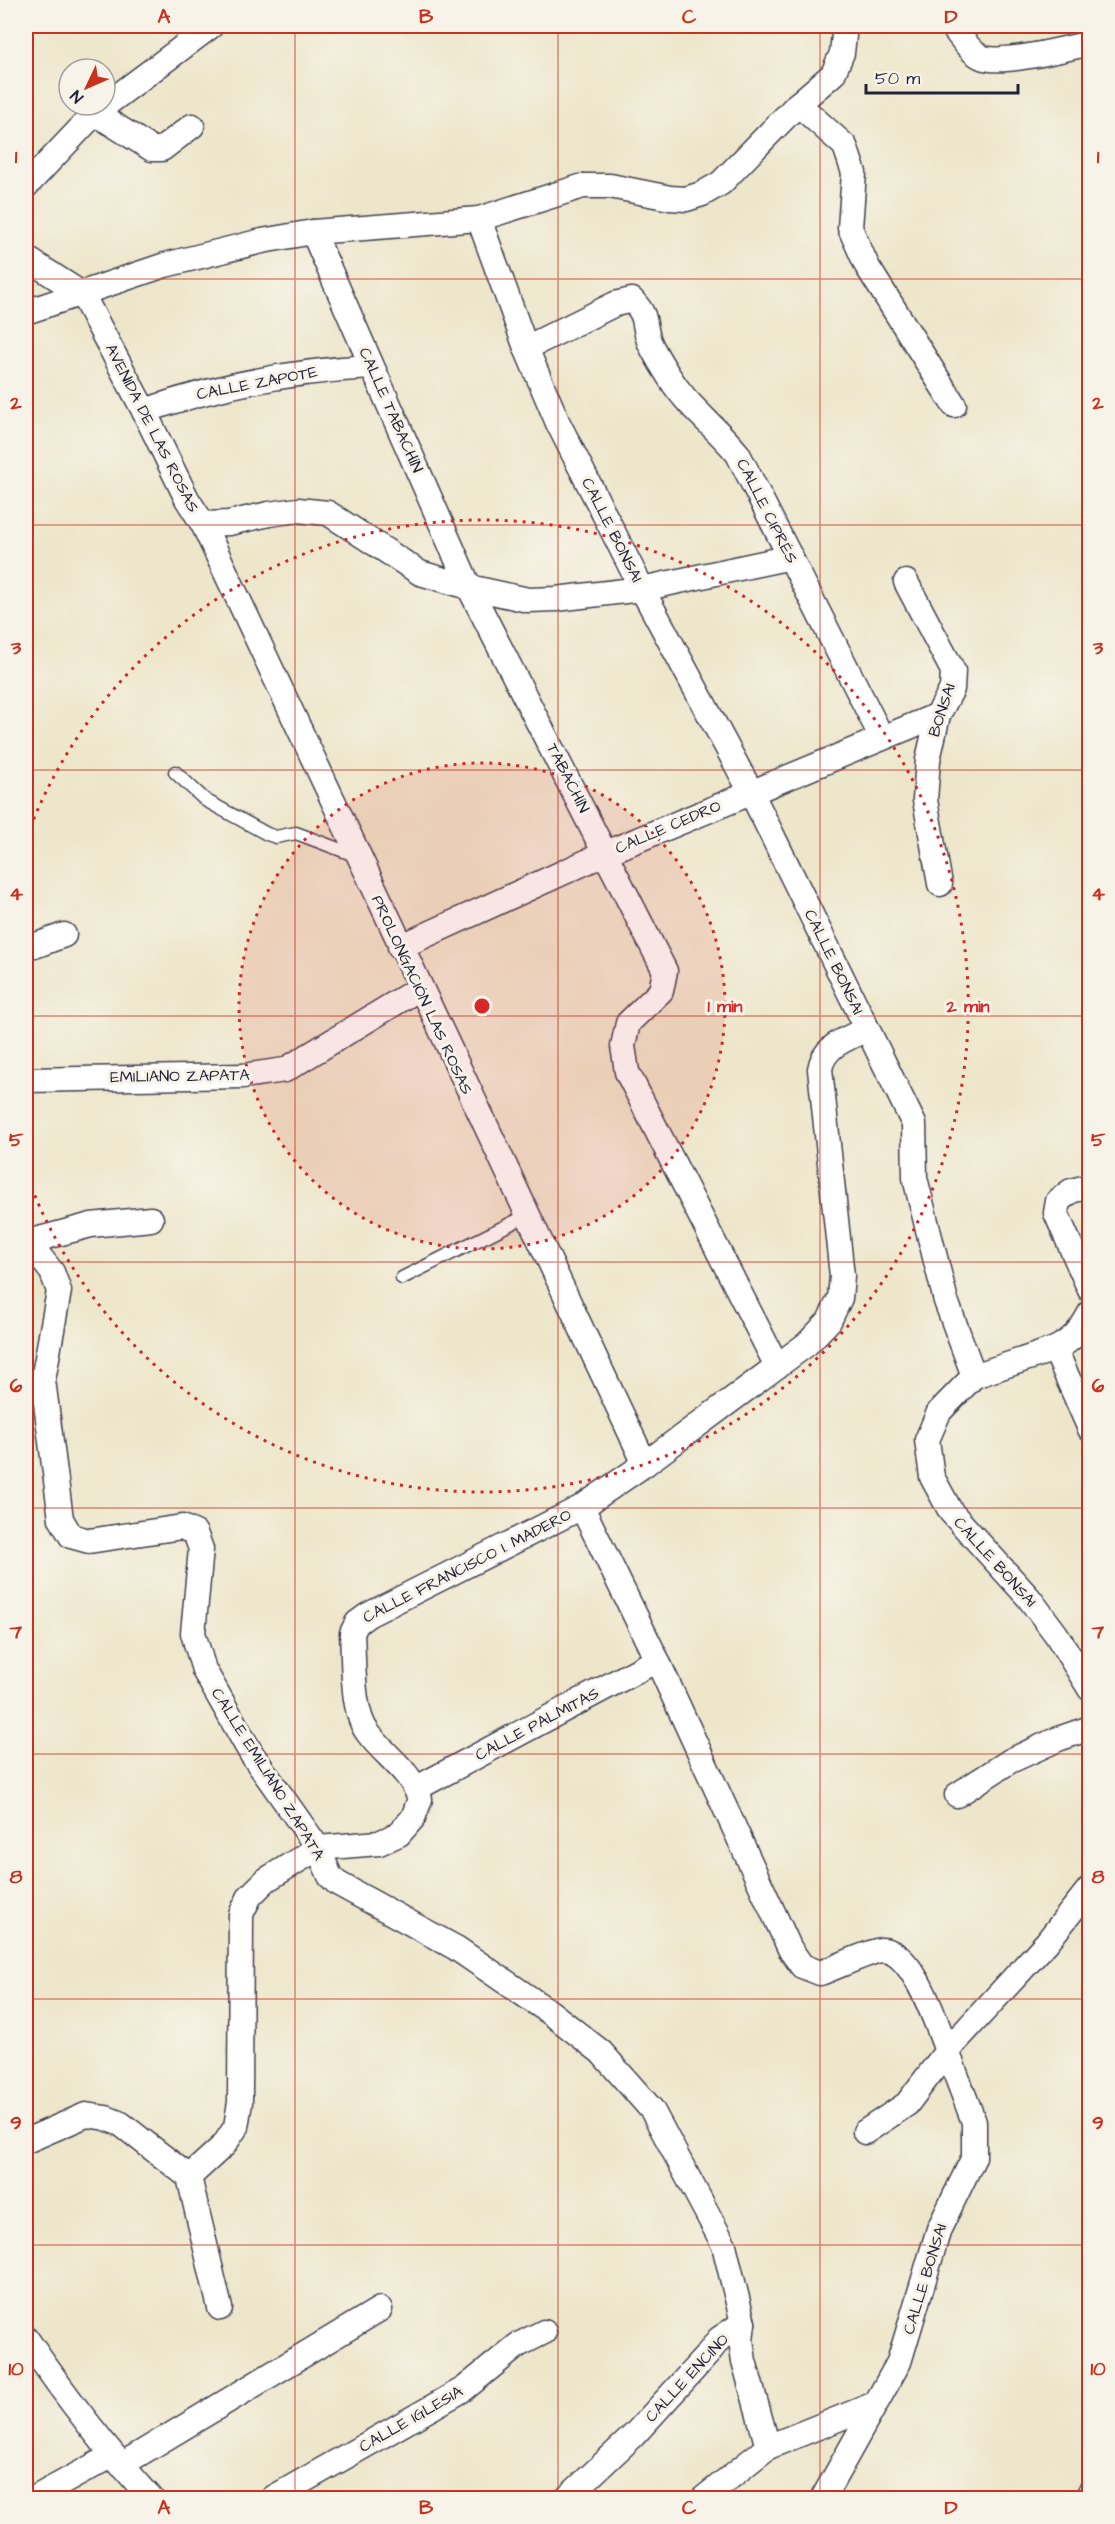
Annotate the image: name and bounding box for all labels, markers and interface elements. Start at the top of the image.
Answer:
text: A [158,3,171,31]
text: B [419,3,434,31]
text: C [682,3,697,31]
text: D [945,3,958,31]
north arrow [57,57,117,117]
scale bar [866,57,1018,95]
text: 50 m [875,66,920,91]
text: N [66,85,88,108]
text: 1 [15,143,18,171]
text: 1 [1097,143,1100,171]
street label: AVENIDA DE LAS ROSAS [100,340,204,516]
street label: CALLE TABACHÍN [354,344,428,476]
street label: CALLE ZAPOTE [195,360,320,406]
text: 2 [9,389,22,417]
text: 2 [1091,389,1104,417]
street label: CALLE CIPRÉS [731,455,803,567]
street label: CALLE BONSAI [576,474,648,586]
text: 3 [10,634,22,662]
text: 3 [1092,634,1104,662]
street label: BONSAI [923,680,961,740]
street label: TABACHÍN [541,739,595,817]
street label: CALLE CEDRO [612,795,725,859]
text: 4 [9,880,23,908]
text: 4 [1091,880,1105,908]
street label: PROLONGACIÓN LAS ROSAS [366,892,478,1098]
street label: CALLE BONSAI [799,906,869,1018]
text: 1 min [707,994,743,1019]
text: 2 min [945,994,990,1019]
centre of rings [472,996,492,1016]
street label: EMILIANO ZAPATA [110,1064,250,1088]
text: 5 [9,1126,24,1154]
text: 5 [1091,1126,1106,1154]
text: 6 [10,1372,23,1400]
text: 6 [1092,1372,1105,1400]
street label: CALLE FRANCISCO I. MADERO [359,1504,575,1628]
street label: CALLE BONSAI [948,1512,1042,1612]
text: 7 [9,1618,23,1646]
text: 7 [1091,1618,1105,1646]
street label: CALLE PALMITAS [471,1682,603,1766]
street label: CALLE EMILIANO ZAPATA [206,1684,330,1864]
text: 8 [10,1863,23,1891]
text: 8 [1092,1863,1105,1891]
text: 9 [10,2109,22,2137]
text: 9 [1092,2109,1104,2137]
street label: CALLE BONSAI [898,2221,952,2337]
street label: CALLE ENCINO [640,2329,734,2427]
text: 10 [8,2355,24,2383]
text: 10 [1090,2355,1106,2383]
street label: CALLE IGLESIA [355,2380,467,2458]
text: A [158,2494,171,2522]
text: B [419,2494,434,2522]
text: C [682,2494,697,2522]
text: D [945,2494,958,2522]

